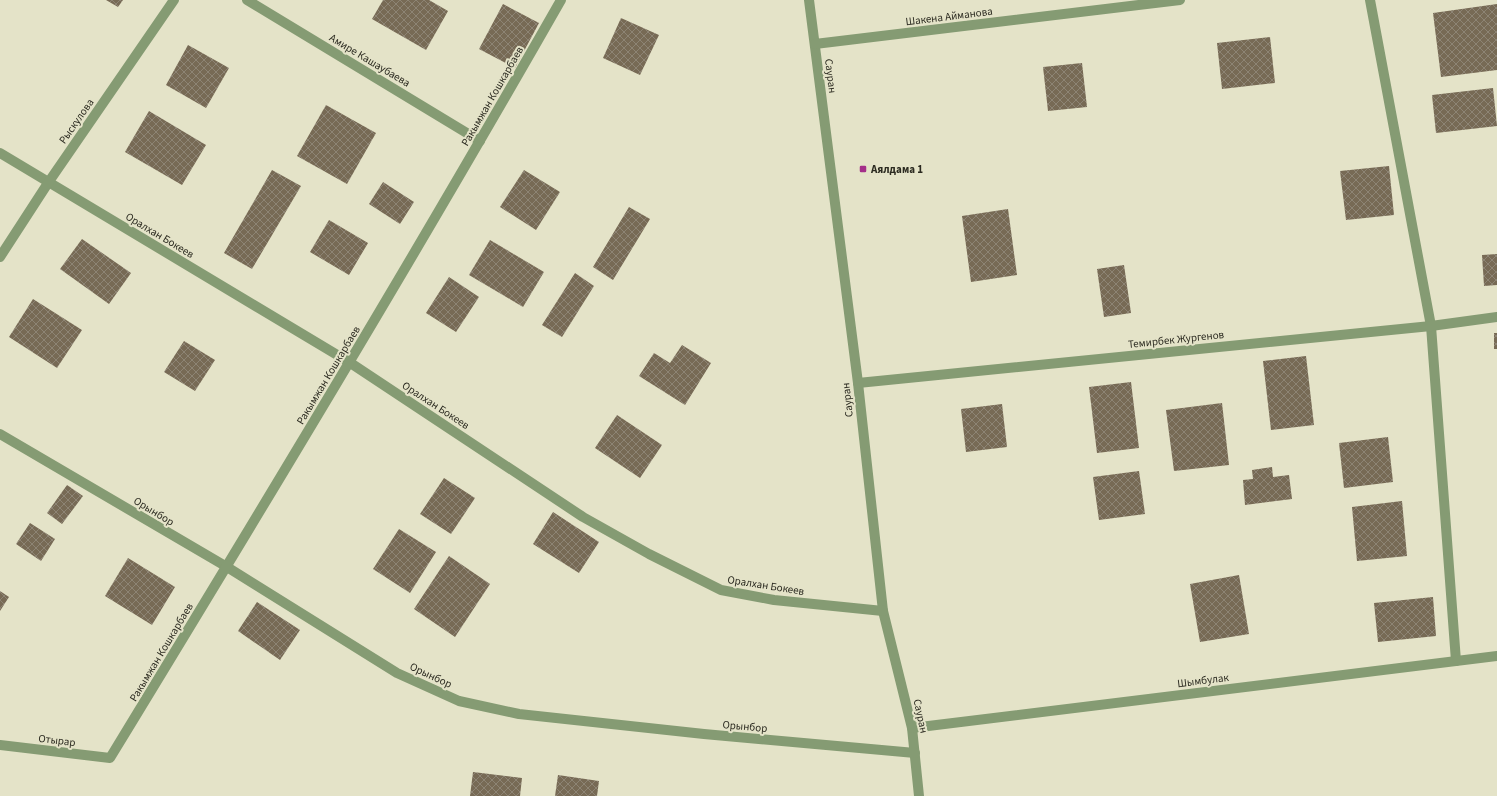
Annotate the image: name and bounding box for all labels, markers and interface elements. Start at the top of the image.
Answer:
street label: Шакена Айманова [905,4,994,29]
street label: Амире Кашаубаева [327,30,413,90]
street label: Ракымжан Кошкарбаев [458,43,527,149]
street label: Сауран [821,58,840,94]
street label: Рыскулова [55,96,97,147]
place label: Аялдама 1 [870,162,923,177]
marker: Аялдама 1 [858,164,868,174]
street label: Оралхан Бокеев [123,209,197,262]
street label: Ракымжан Кошкарбаев [293,323,364,427]
street label: Темирбек Жургенов [1127,327,1225,352]
street label: Оралхан Бокеев [399,378,473,433]
street label: Сауран [838,382,857,418]
street label: Орынбор [131,493,177,529]
street label: Оралхан Бокеев [726,572,806,599]
street label: Ракымжан Кошкарбаев [126,600,197,704]
street label: Орынбор [407,659,454,692]
street label: Шымбулак [1176,670,1230,691]
street label: Сауран [910,698,931,735]
street label: Орынбор [722,717,768,736]
street label: Отырар [37,731,76,750]

